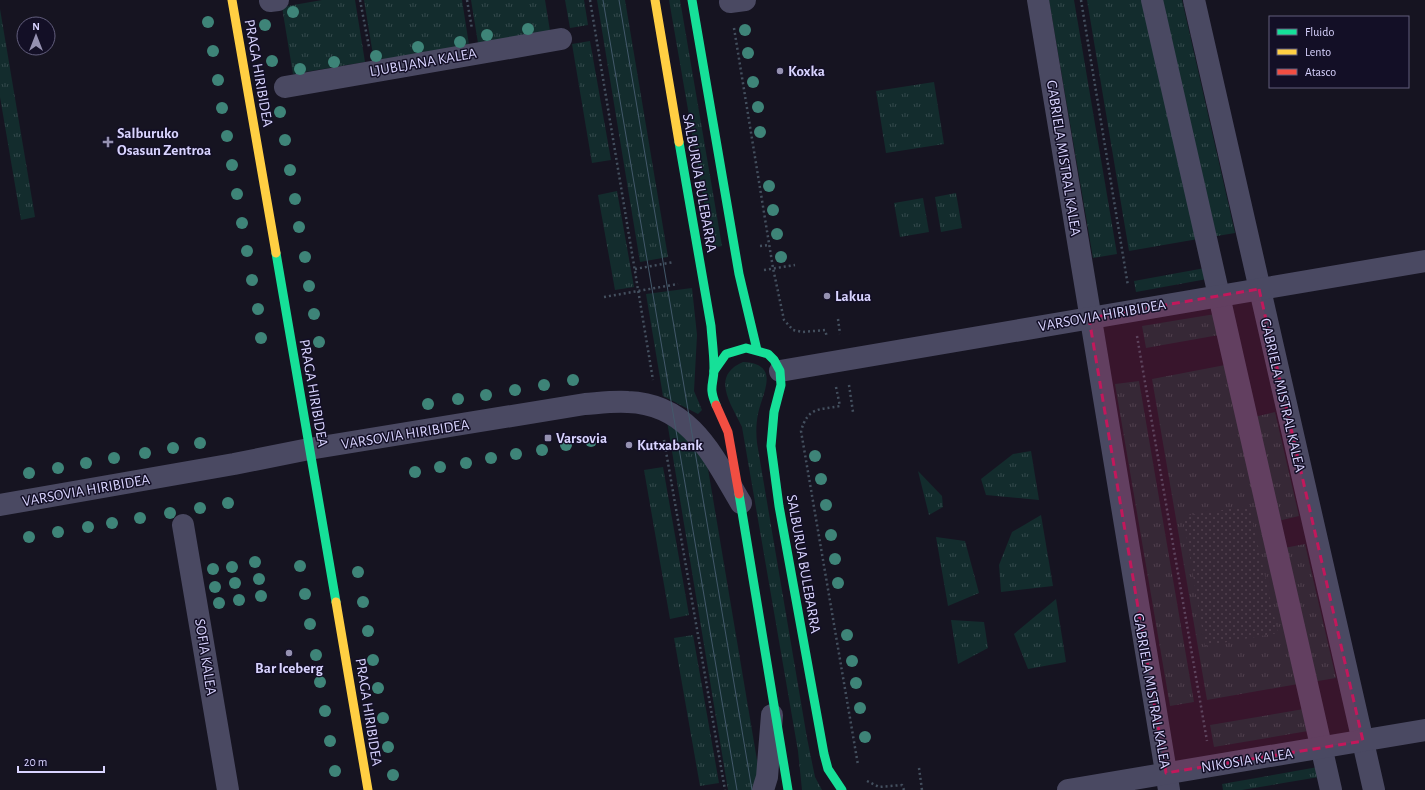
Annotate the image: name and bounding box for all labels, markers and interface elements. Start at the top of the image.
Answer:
north arrow [16,16,56,56]
legend [1269,16,1409,88]
street label: PRAGA HIRIBIDEA [242,18,275,128]
text: N [32,21,40,32]
text: Fluido [1305,26,1334,38]
street label: LJUBLJANA KALEA [368,46,478,79]
text: Lento [1305,46,1331,58]
place label: Koxka [788,64,825,79]
marker: Koxka [775,66,785,76]
text: Atasco [1305,66,1336,78]
street label: GABRIELA MISTRAL KALEA [1044,79,1083,237]
street label: SALBURUA BULEBARRA [680,113,719,254]
place label: Salburuko Osasun Zentroa [117,126,211,158]
marker: Salburuko Osasun Zentroa [102,136,114,148]
place label: Lakua [835,289,871,304]
marker: Lakua [822,291,832,301]
street label: VARSOVIA HIRIBIDEA [1037,297,1167,334]
street label: GABRIELA MISTRAL KALEA [1257,317,1308,474]
street label: PRAGA HIRIBIDEA [297,338,330,448]
street label: VARSOVIA HIRIBIDEA [340,417,470,452]
place label: Varsovia [556,431,607,446]
marker: Varsovia [543,433,553,443]
place label: Kutxabank [637,438,703,453]
marker: Kutxabank [624,440,634,450]
street label: VARSOVIA HIRIBIDEA [21,472,151,509]
street label: SALBURUA BULEBARRA [784,494,823,635]
street label: GABRIELA MISTRAL KALEA [1130,612,1173,770]
street label: SOFIA KALEA [192,618,219,697]
marker: Bar Iceberg [284,648,294,658]
street label: PRAGA HIRIBIDEA [353,657,384,767]
place label: Bar Iceberg [255,661,323,676]
street label: NIKOSIA KALEA [1200,746,1294,775]
scale bar [18,748,104,774]
text: 20 m [24,756,47,768]

